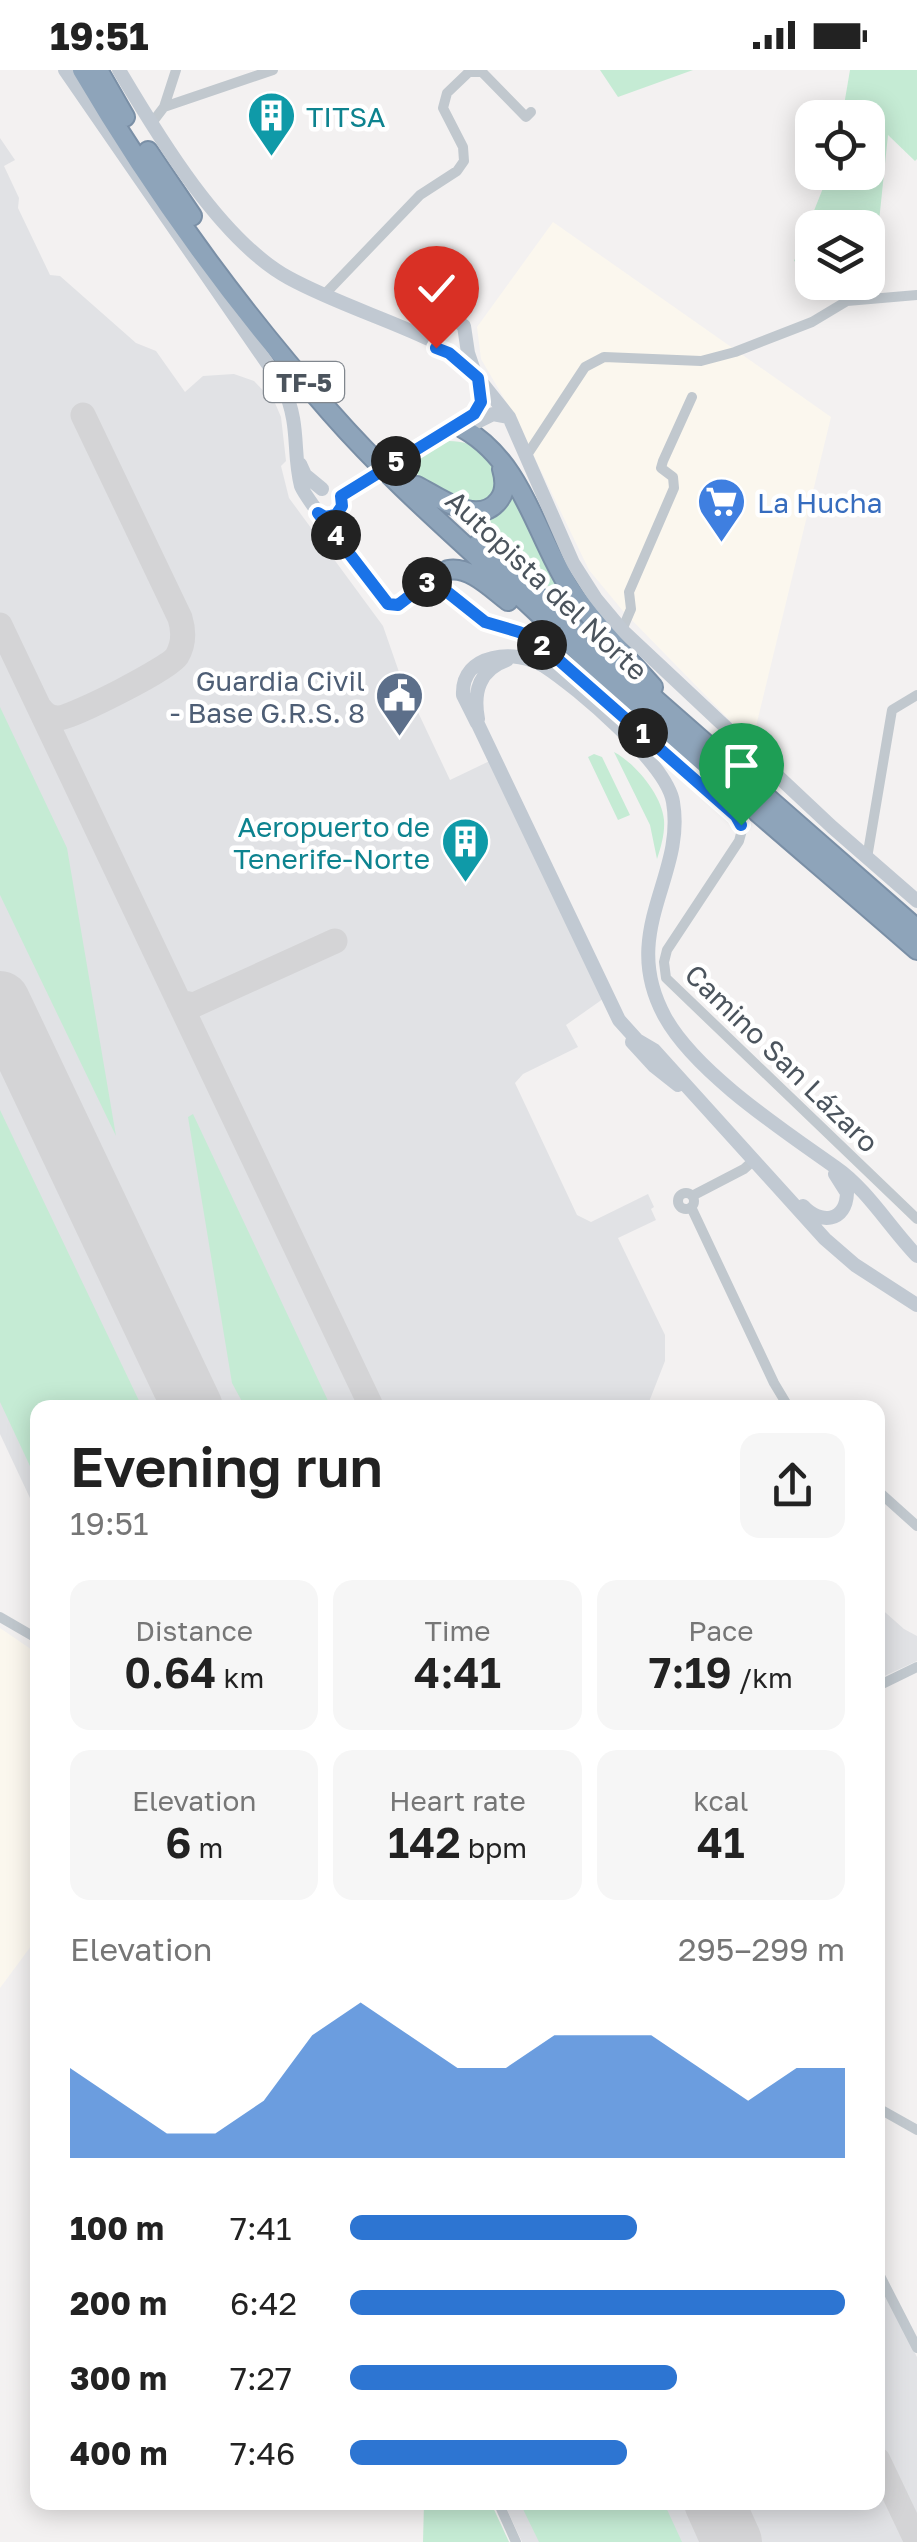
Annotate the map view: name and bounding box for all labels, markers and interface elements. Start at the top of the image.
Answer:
text: 19:51 [50,13,149,58]
building icon: TITSA [245,90,297,158]
place label: TITSA [306,100,386,133]
map controls [795,100,885,300]
button: locate [795,100,885,190]
button: layers [795,210,885,300]
pin [394,246,479,349]
icon: check [409,261,464,316]
road number: TF-5 [264,362,344,402]
pin: 5 [371,436,421,486]
text: 5 [387,444,405,477]
supermarket icon: La Hucha [696,476,748,544]
street label: Autopista del Norte [440,483,654,687]
place label: La Hucha [757,486,883,519]
pin: 4 [311,510,361,560]
text: 4 [327,518,345,551]
pin: 3 [402,557,452,607]
text: 3 [418,565,436,598]
pin: 2 [517,620,567,670]
text: 2 [533,628,551,661]
place label: Guardia Civil - Base G.R.S. 8 [170,664,365,729]
public building icon: Guardia Civil - Base G.R.S. 8 [374,670,426,738]
pin: 1 [618,708,668,758]
text: 1 [636,716,650,749]
pin [699,723,784,826]
icon: arrive [714,738,769,793]
place label: Aeropuerto de Tenerife-Norte [233,810,430,875]
building icon: Aeropuerto de Tenerife-Norte [439,816,491,884]
street label: Camino San Lázaro [679,957,885,1159]
text: Evening run [70,1433,383,1499]
button: share [740,1433,845,1538]
text: 19:51 [70,1504,149,1542]
text: Distance [135,1614,253,1647]
text: Time [425,1614,490,1647]
text: Pace [688,1614,754,1647]
text: 0.64 [124,1647,217,1697]
text: 4:41 [414,1647,501,1697]
text: 7:19 [649,1647,732,1697]
text: km [217,1661,264,1694]
text: /km [732,1661,793,1694]
text: Elevation [132,1784,256,1817]
text: Heart rate [389,1784,526,1817]
text: kcal [693,1784,748,1817]
text: 6 [165,1817,191,1867]
text: 142 [388,1817,461,1867]
text: 41 [697,1817,745,1867]
text: m [191,1831,223,1864]
text: bpm [461,1831,527,1864]
text: Elevation [70,1930,212,1968]
text: 295–299 m [678,1930,845,1968]
text: 100 m [70,2209,164,2247]
text: 7:41 [230,2209,292,2247]
text: 200 m [70,2284,167,2322]
text: 6:42 [230,2284,297,2322]
text: 300 m [70,2359,167,2397]
text: 7:27 [230,2359,292,2397]
text: 400 m [70,2434,168,2472]
text: 7:46 [230,2434,295,2472]

